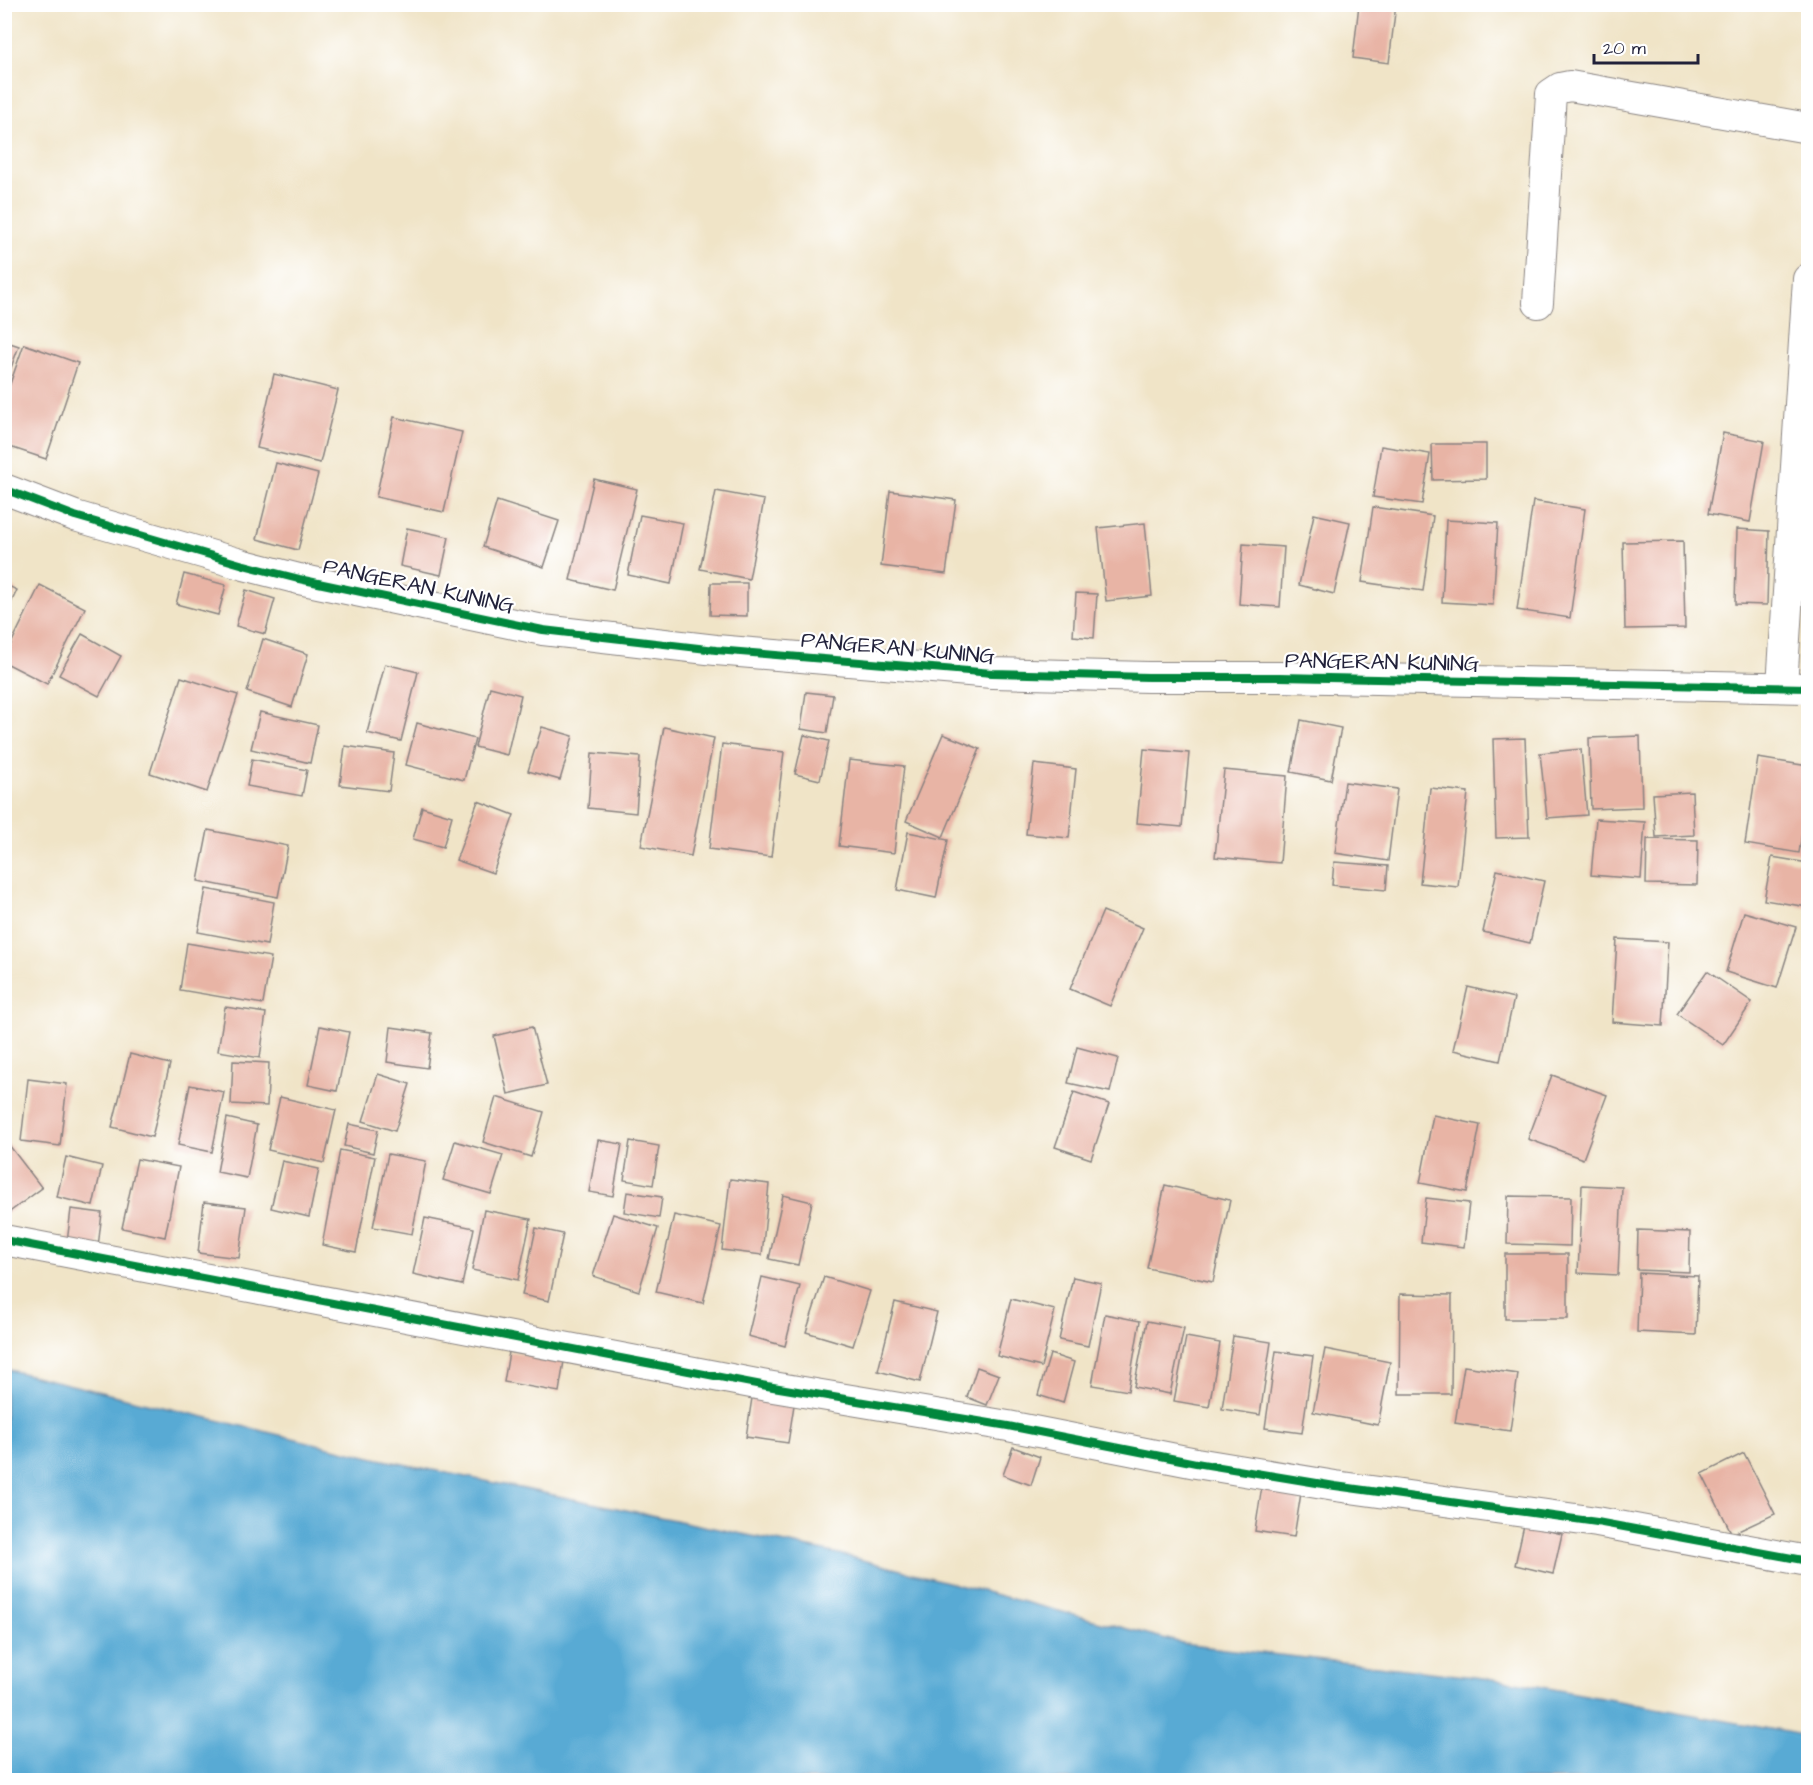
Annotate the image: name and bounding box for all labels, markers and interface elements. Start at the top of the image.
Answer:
scale bar [1594,27,1698,65]
text: 20 m [1603,36,1646,61]
street label: PANGERAN KUNING [320,551,517,622]
street label: PANGERAN KUNING [800,625,996,672]
street label: PANGERAN KUNING [1285,645,1479,680]

